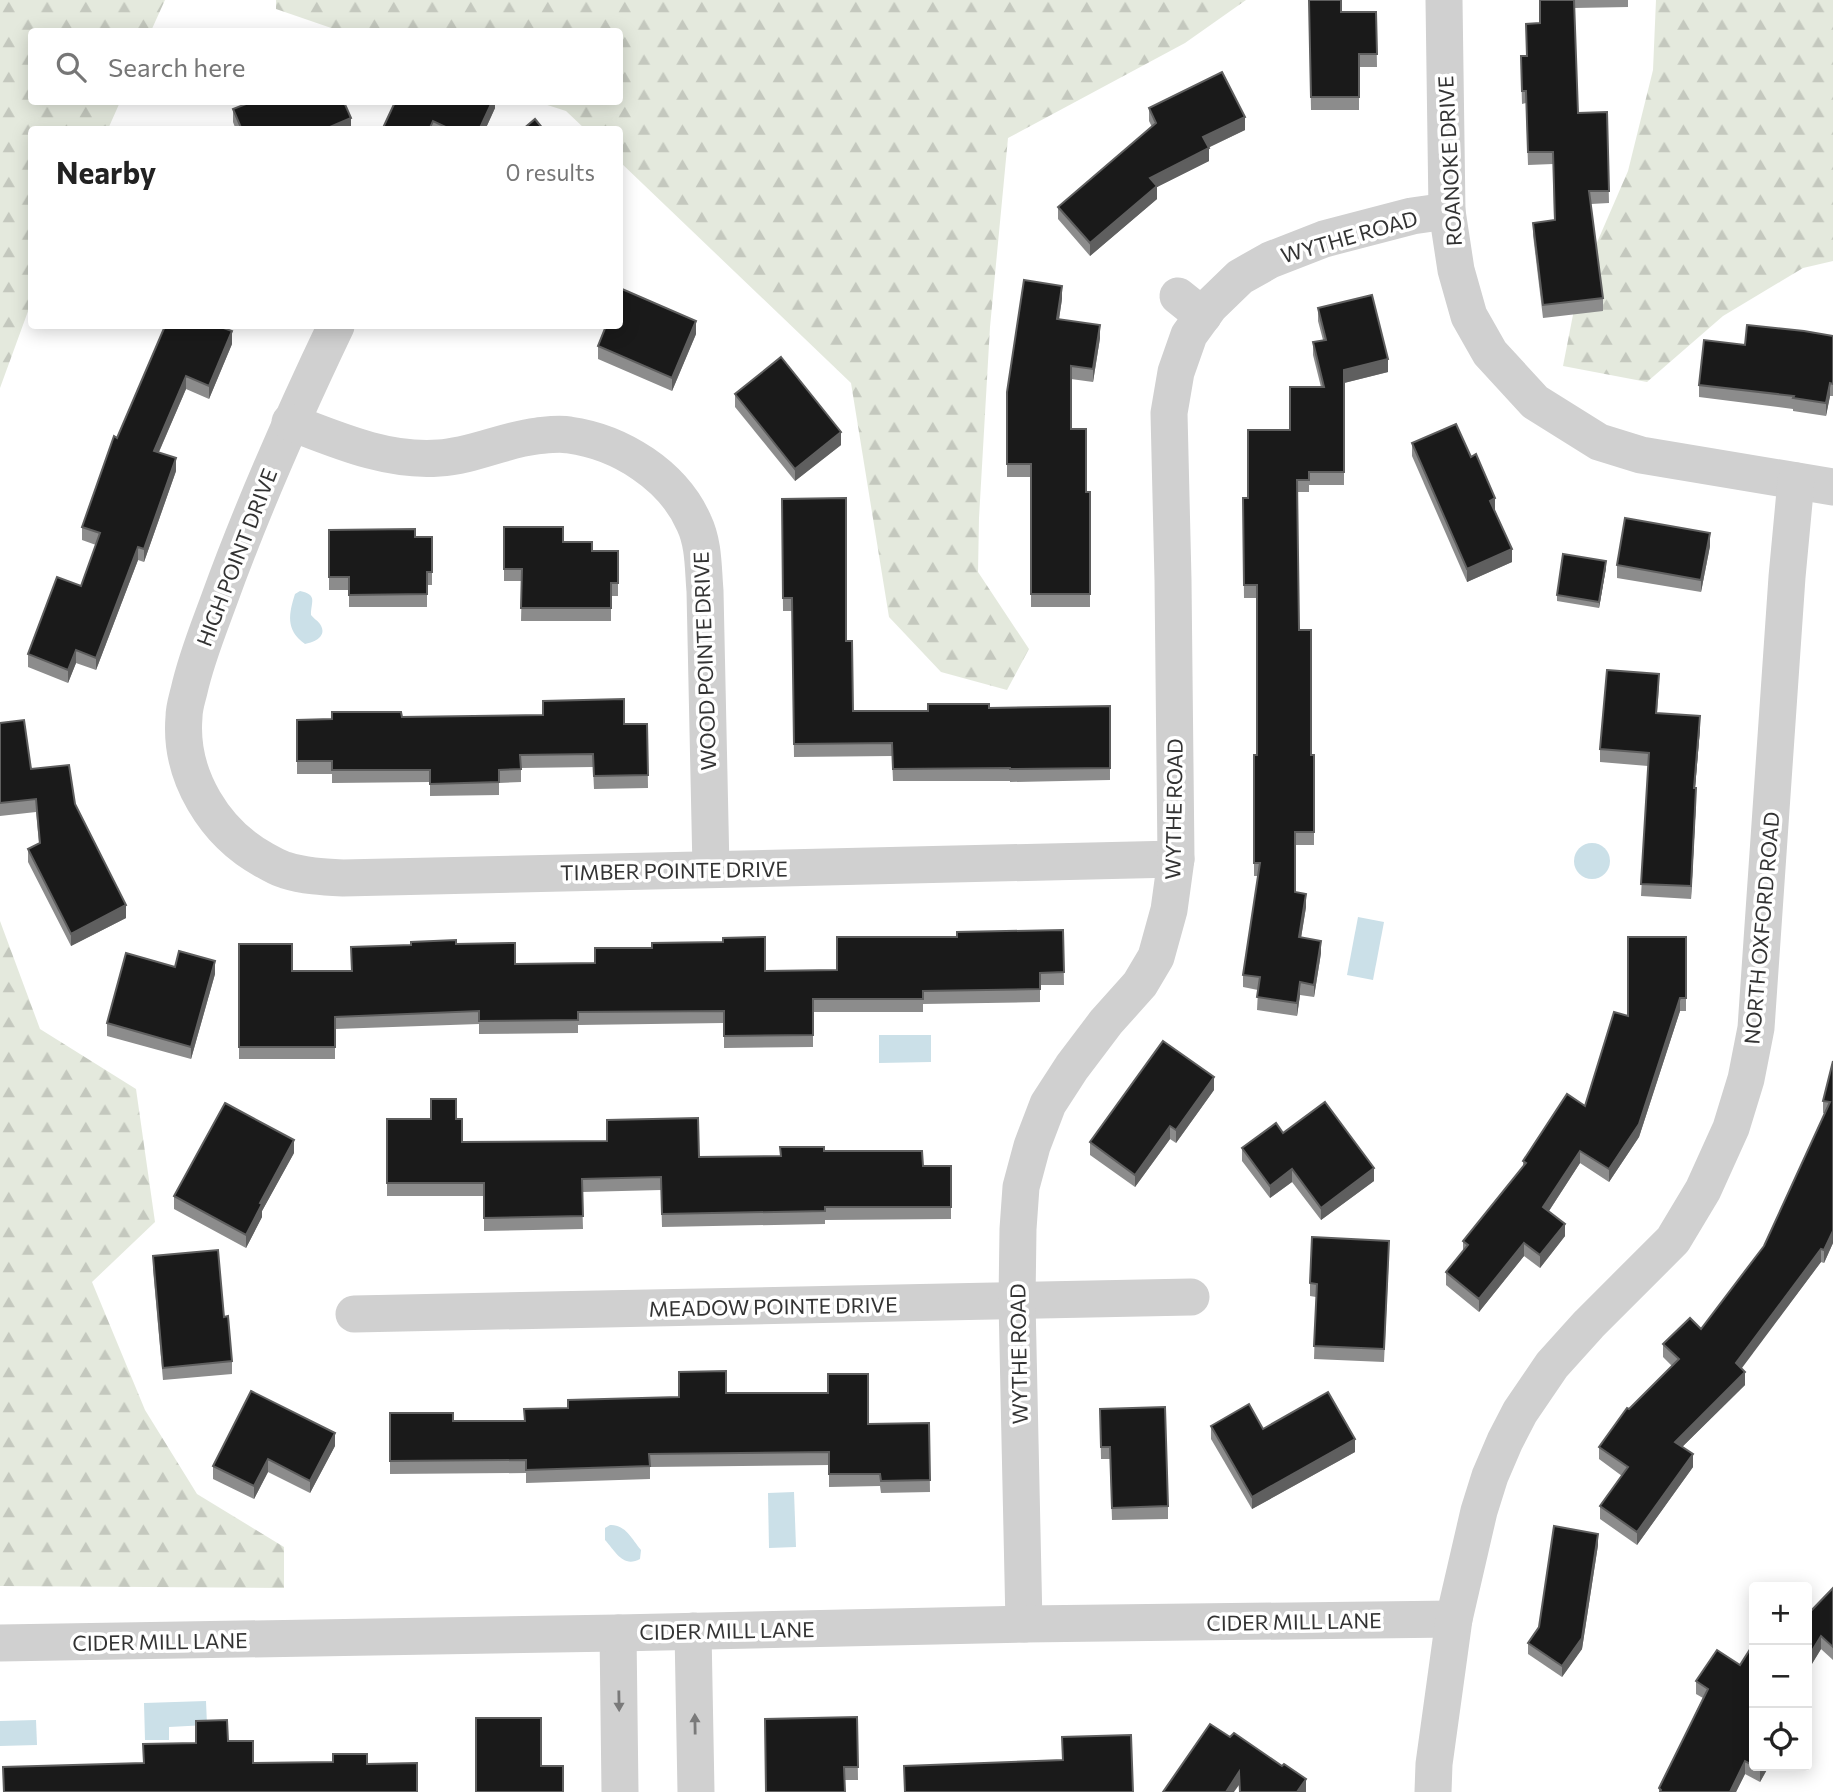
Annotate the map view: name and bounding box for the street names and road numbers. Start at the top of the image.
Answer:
street label: ROANOKE DRIVE [1432,75,1466,247]
street label: WYTHE ROAD [1278,205,1420,267]
street label: HIGH POINT DRIVE [191,464,281,650]
street label: WOOD POINTE DRIVE [688,551,720,771]
street label: WYTHE ROAD [1159,738,1187,880]
street label: NORTH OXFORD ROAD [1738,811,1784,1045]
street label: TIMBER POINTE DRIVE [560,856,788,884]
street label: WYTHE ROAD [1004,1283,1032,1425]
street label: MEADOW POINTE DRIVE [648,1291,898,1321]
street label: CIDER MILL LANE [1206,1607,1382,1635]
street label: CIDER MILL LANE [639,1616,815,1644]
street label: CIDER MILL LANE [72,1627,248,1655]

